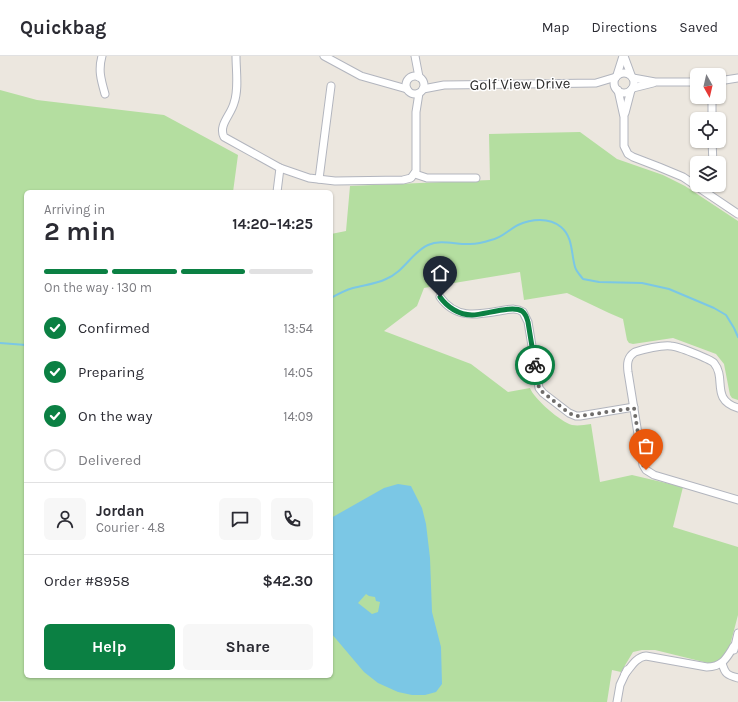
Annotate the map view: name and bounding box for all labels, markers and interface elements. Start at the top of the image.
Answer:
text: Quickbag [20,17,106,39]
text: Map [542,19,570,36]
text: Directions [592,19,657,36]
text: Saved [679,19,718,36]
north arrow [690,68,726,104]
map controls [690,68,726,192]
street label: Golf View Drive [469,74,571,94]
button: locate [690,112,726,148]
button: layers [690,156,726,192]
text: Arriving in [44,202,105,217]
text: 14:20–14:25 [232,215,313,233]
text: 2 min [44,216,116,247]
pin [423,256,457,297]
icon: home [429,262,451,284]
text: On the way · 130 m [44,280,152,295]
icon: check [44,317,66,339]
text: Confirmed [78,319,150,337]
text: 13:54 [283,321,313,336]
courier [515,345,555,385]
icon: bike [524,354,546,376]
icon: check [44,361,66,383]
text: Preparing [78,363,144,381]
text: 14:05 [283,365,313,380]
icon: check [44,405,66,427]
text: On the way [78,407,152,425]
text: 14:09 [283,409,313,424]
pin [629,429,663,470]
icon: bag [635,435,657,457]
text: Delivered [78,451,142,469]
button: person [44,498,86,540]
button: chat [219,498,261,540]
button: phone [271,498,313,540]
text: Jordan [96,502,144,520]
text: Courier · 4.8 [96,520,165,535]
text: Order #8958 [44,572,130,590]
text: $42.30 [263,572,313,590]
button: Help [44,624,175,670]
button: Share [183,624,313,670]

